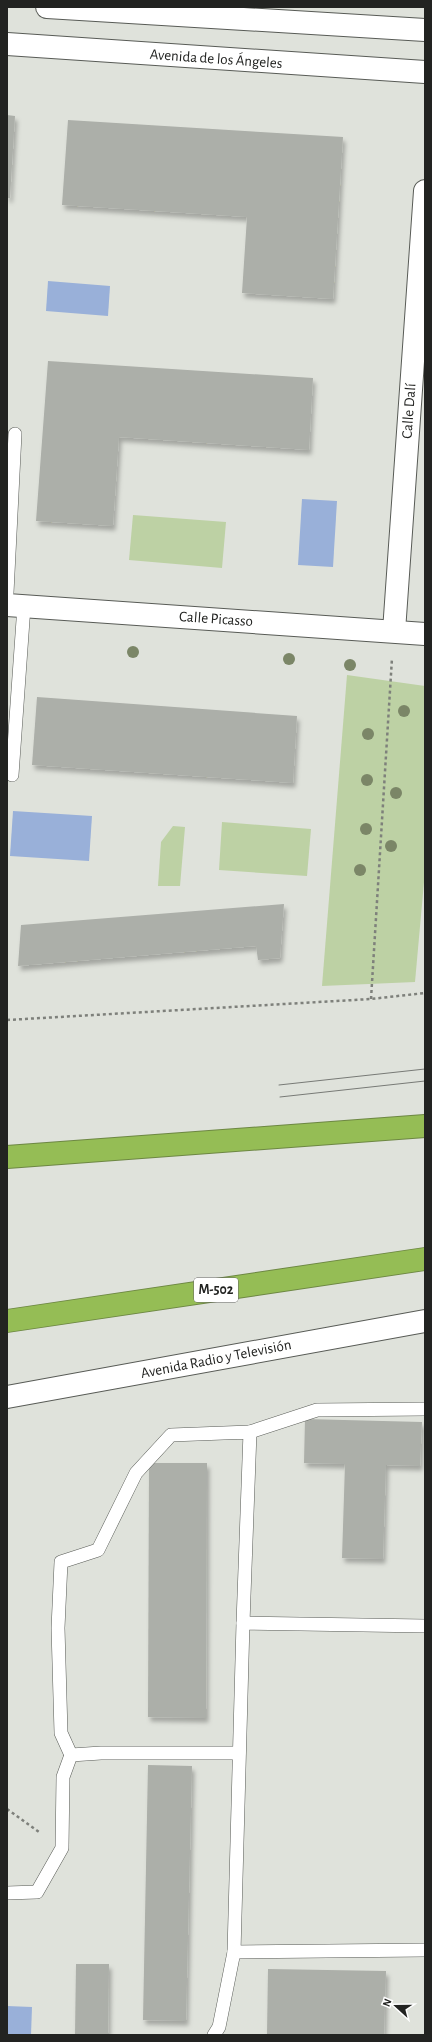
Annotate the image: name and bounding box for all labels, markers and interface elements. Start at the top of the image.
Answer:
street label: Avenida de los Ángeles [149,45,283,71]
street label: Calle Dalí [400,382,418,439]
street label: Calle Picasso [179,609,253,629]
road number: M-502 [194,1278,238,1302]
street label: Avenida Radio y Televisión [139,1337,293,1381]
north arrow [376,1986,416,2026]
text: N [381,1997,394,2008]

